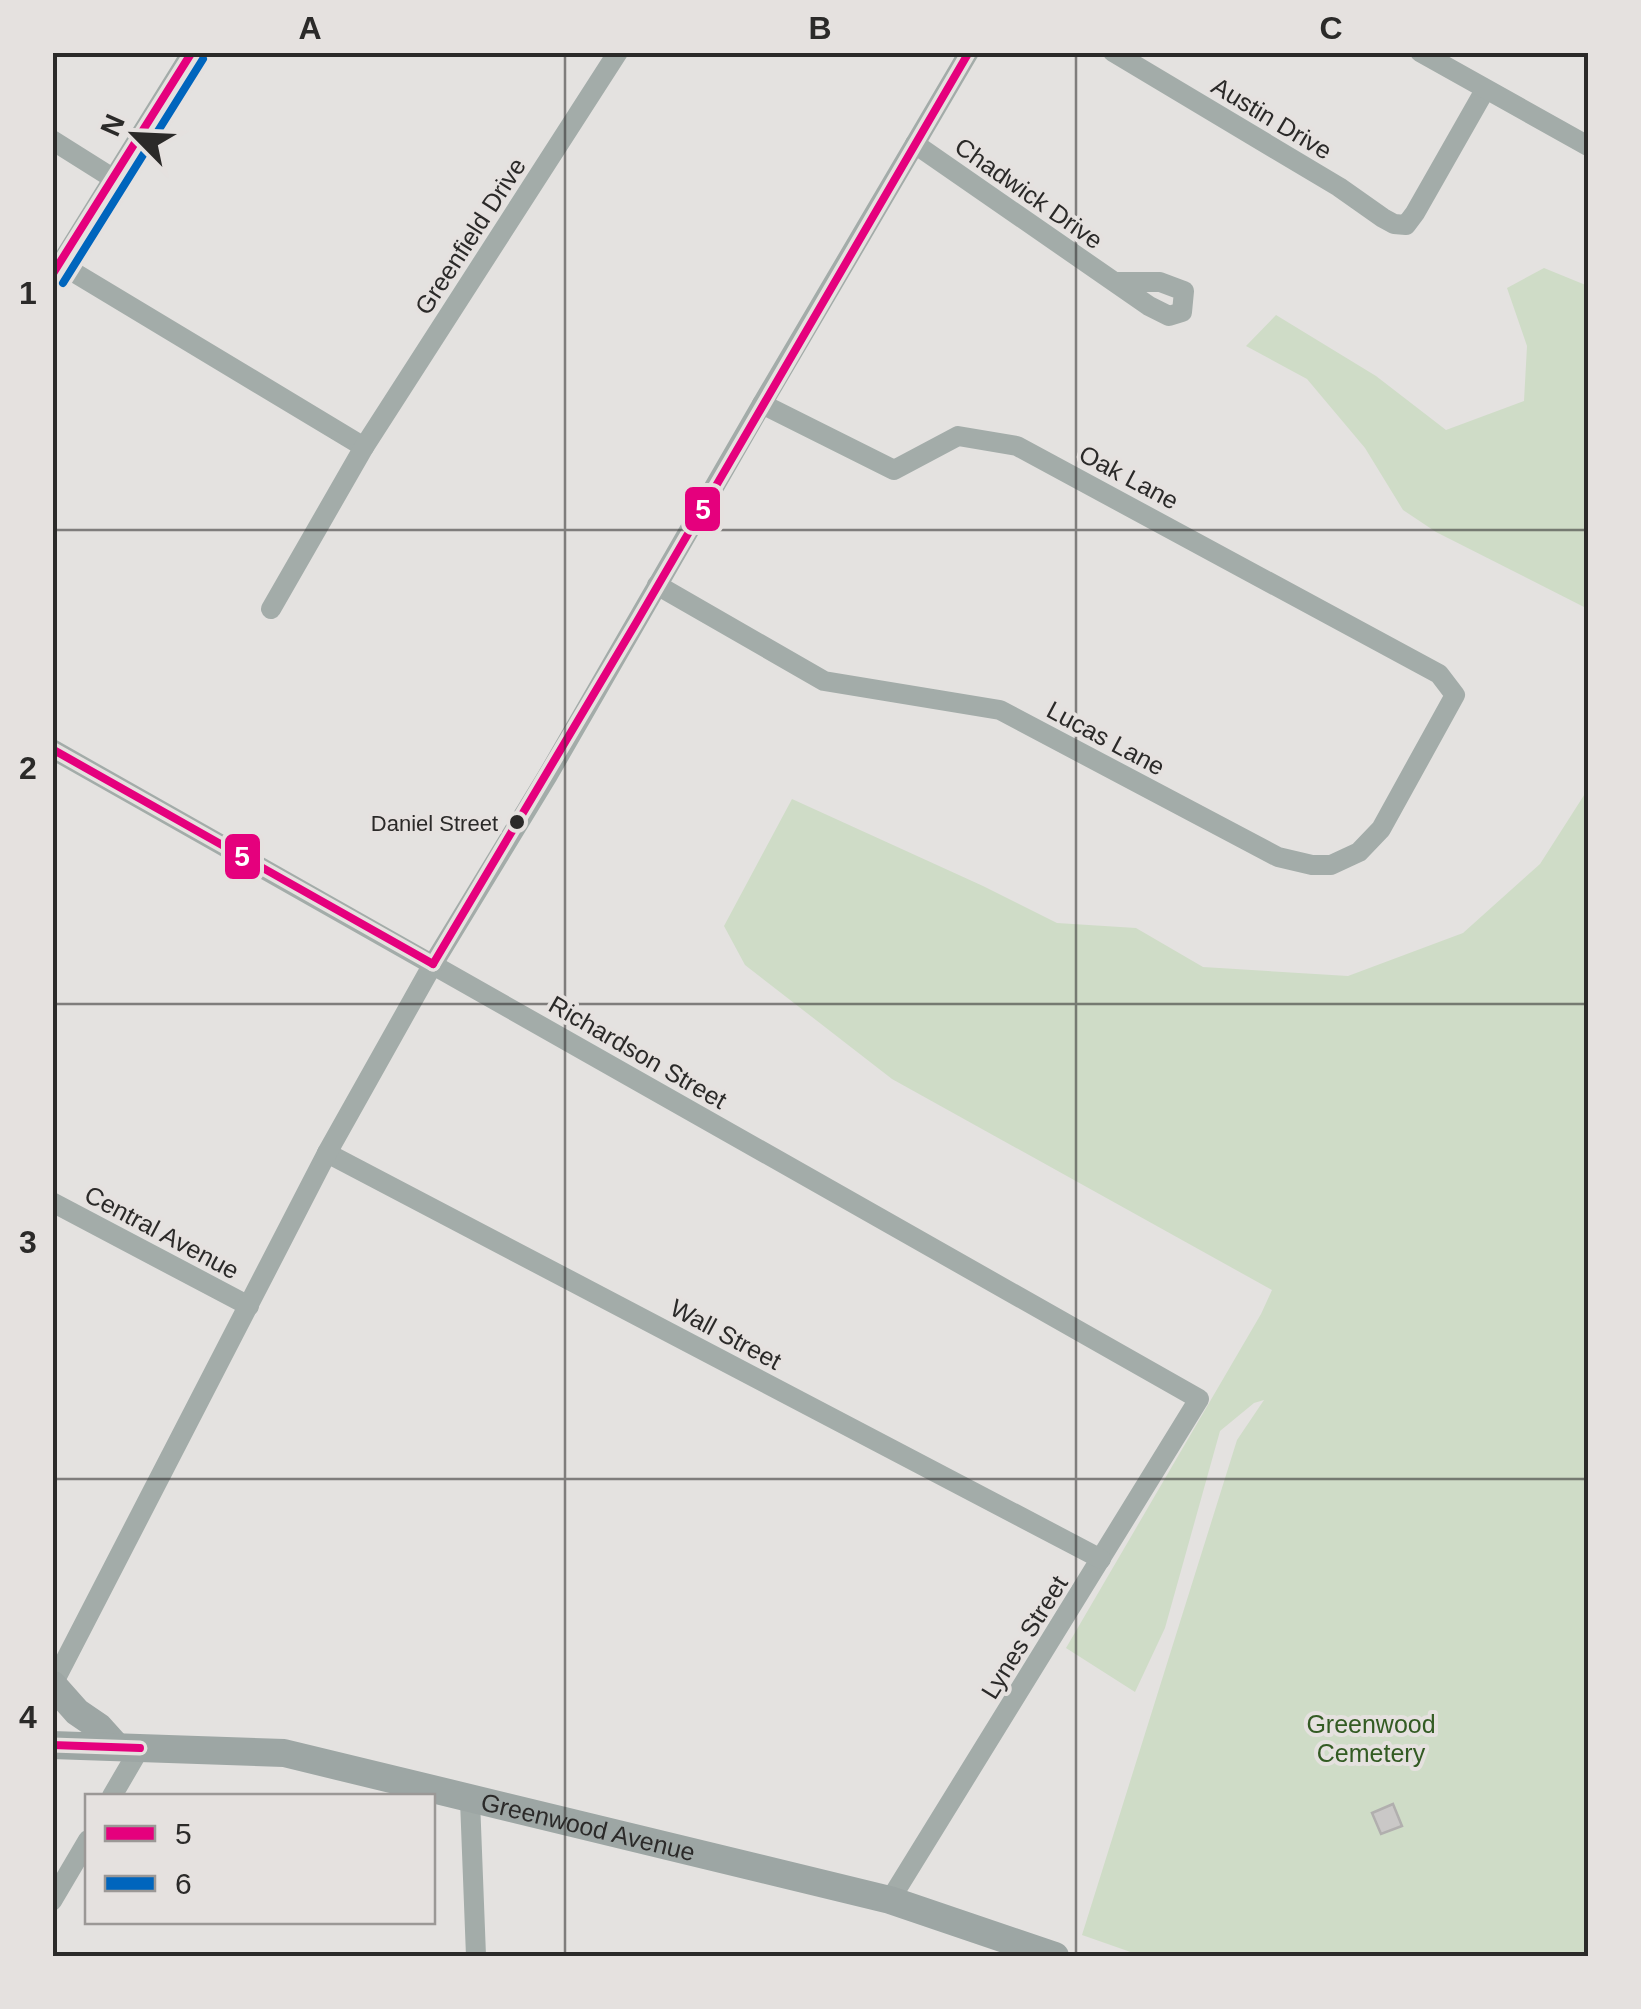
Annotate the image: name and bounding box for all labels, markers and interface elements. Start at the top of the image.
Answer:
text: A [298,10,322,46]
text: B [808,10,832,46]
text: C [1319,10,1343,46]
street label: Austin Drive [1207,71,1337,165]
north arrow [85,85,185,185]
text: N [94,109,131,141]
street label: Chadwick Drive [950,132,1108,254]
street label: Greenfield Drive [409,153,531,319]
text: 1 [19,275,37,311]
street label: Oak Lane [1075,439,1183,515]
line badge: 5 [683,485,722,533]
text: 5 [695,494,711,525]
street label: Lucas Lane [1042,695,1170,781]
text: 2 [19,750,37,786]
place label: Daniel Street [371,811,498,836]
marker: Daniel Street [507,812,527,832]
line badge: 5 [223,832,262,881]
text: 5 [234,841,250,872]
street label: Richardson Street [544,990,732,1114]
street label: Central Avenue [80,1180,244,1284]
text: 3 [19,1224,37,1260]
street label: Wall Street [666,1293,786,1375]
street label: Lynes Street [975,1570,1073,1704]
text: 4 [19,1699,37,1735]
park label: Greenwood Cemetery [1306,1710,1436,1767]
street label: Greenwood Avenue [478,1787,698,1866]
legend [85,1794,435,1924]
text: 5 [175,1817,192,1850]
text: 6 [175,1867,192,1900]

